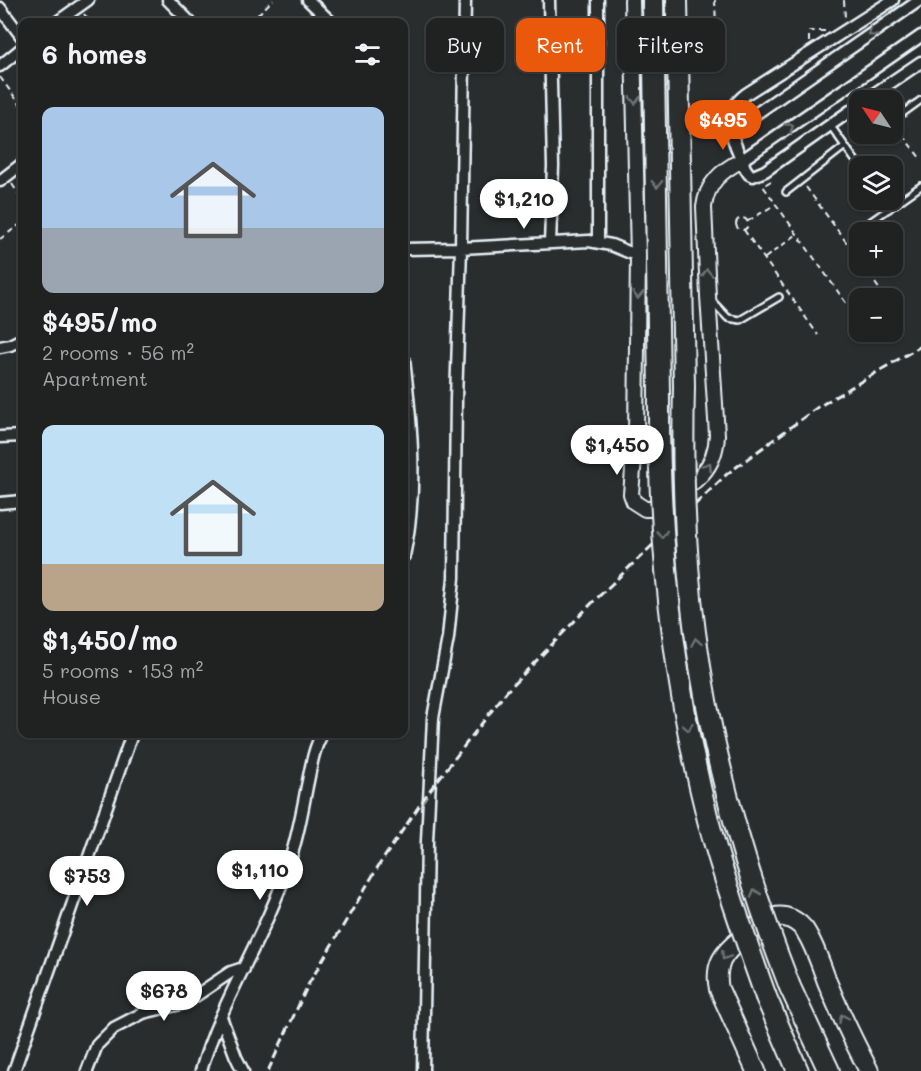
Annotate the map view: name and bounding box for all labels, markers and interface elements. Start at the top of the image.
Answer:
chip: Buy [426,18,504,72]
chip: Rent [516,18,605,72]
chip: Filters [617,18,725,72]
one-way arrow [868,26,879,37]
text: 6 homes [42,37,147,71]
icon: filters [351,38,384,71]
north arrow [849,90,903,144]
map controls [849,90,903,342]
one-way arrow [629,96,641,105]
pin: $495 [687,100,759,151]
text: $495 [699,106,747,132]
one-way arrow [783,123,794,134]
icon: home [159,146,267,254]
button: layers [849,156,903,210]
pin: $1,210 [475,179,573,230]
one-way arrow [651,180,663,189]
text: $1,210 [494,185,554,211]
button: + [849,222,903,276]
one-way arrow [700,269,713,278]
button: − [849,288,903,342]
one-way arrow [631,291,644,300]
text: $495/mo [42,305,157,339]
text: 2 rooms · 56 m² [42,339,194,365]
text: Apartment [42,365,148,391]
pin: $1,450 [568,425,666,476]
text: $1,450 [585,431,649,457]
one-way arrow [701,461,712,472]
icon: home [159,464,267,572]
one-way arrow [655,530,668,539]
text: $1,450/mo [42,623,178,657]
one-way arrow [691,637,703,646]
text: 5 rooms · 153 m² [42,657,203,683]
text: House [42,683,101,709]
one-way arrow [681,722,694,732]
pin: $1,110 [211,850,309,901]
pin: $753 [51,856,123,907]
text: $1,110 [231,856,289,882]
text: $753 [63,862,111,888]
one-way arrow [750,888,763,898]
one-way arrow [721,949,732,960]
pin: $678 [128,971,200,1022]
text: $678 [140,977,188,1003]
one-way arrow [838,1014,850,1025]

